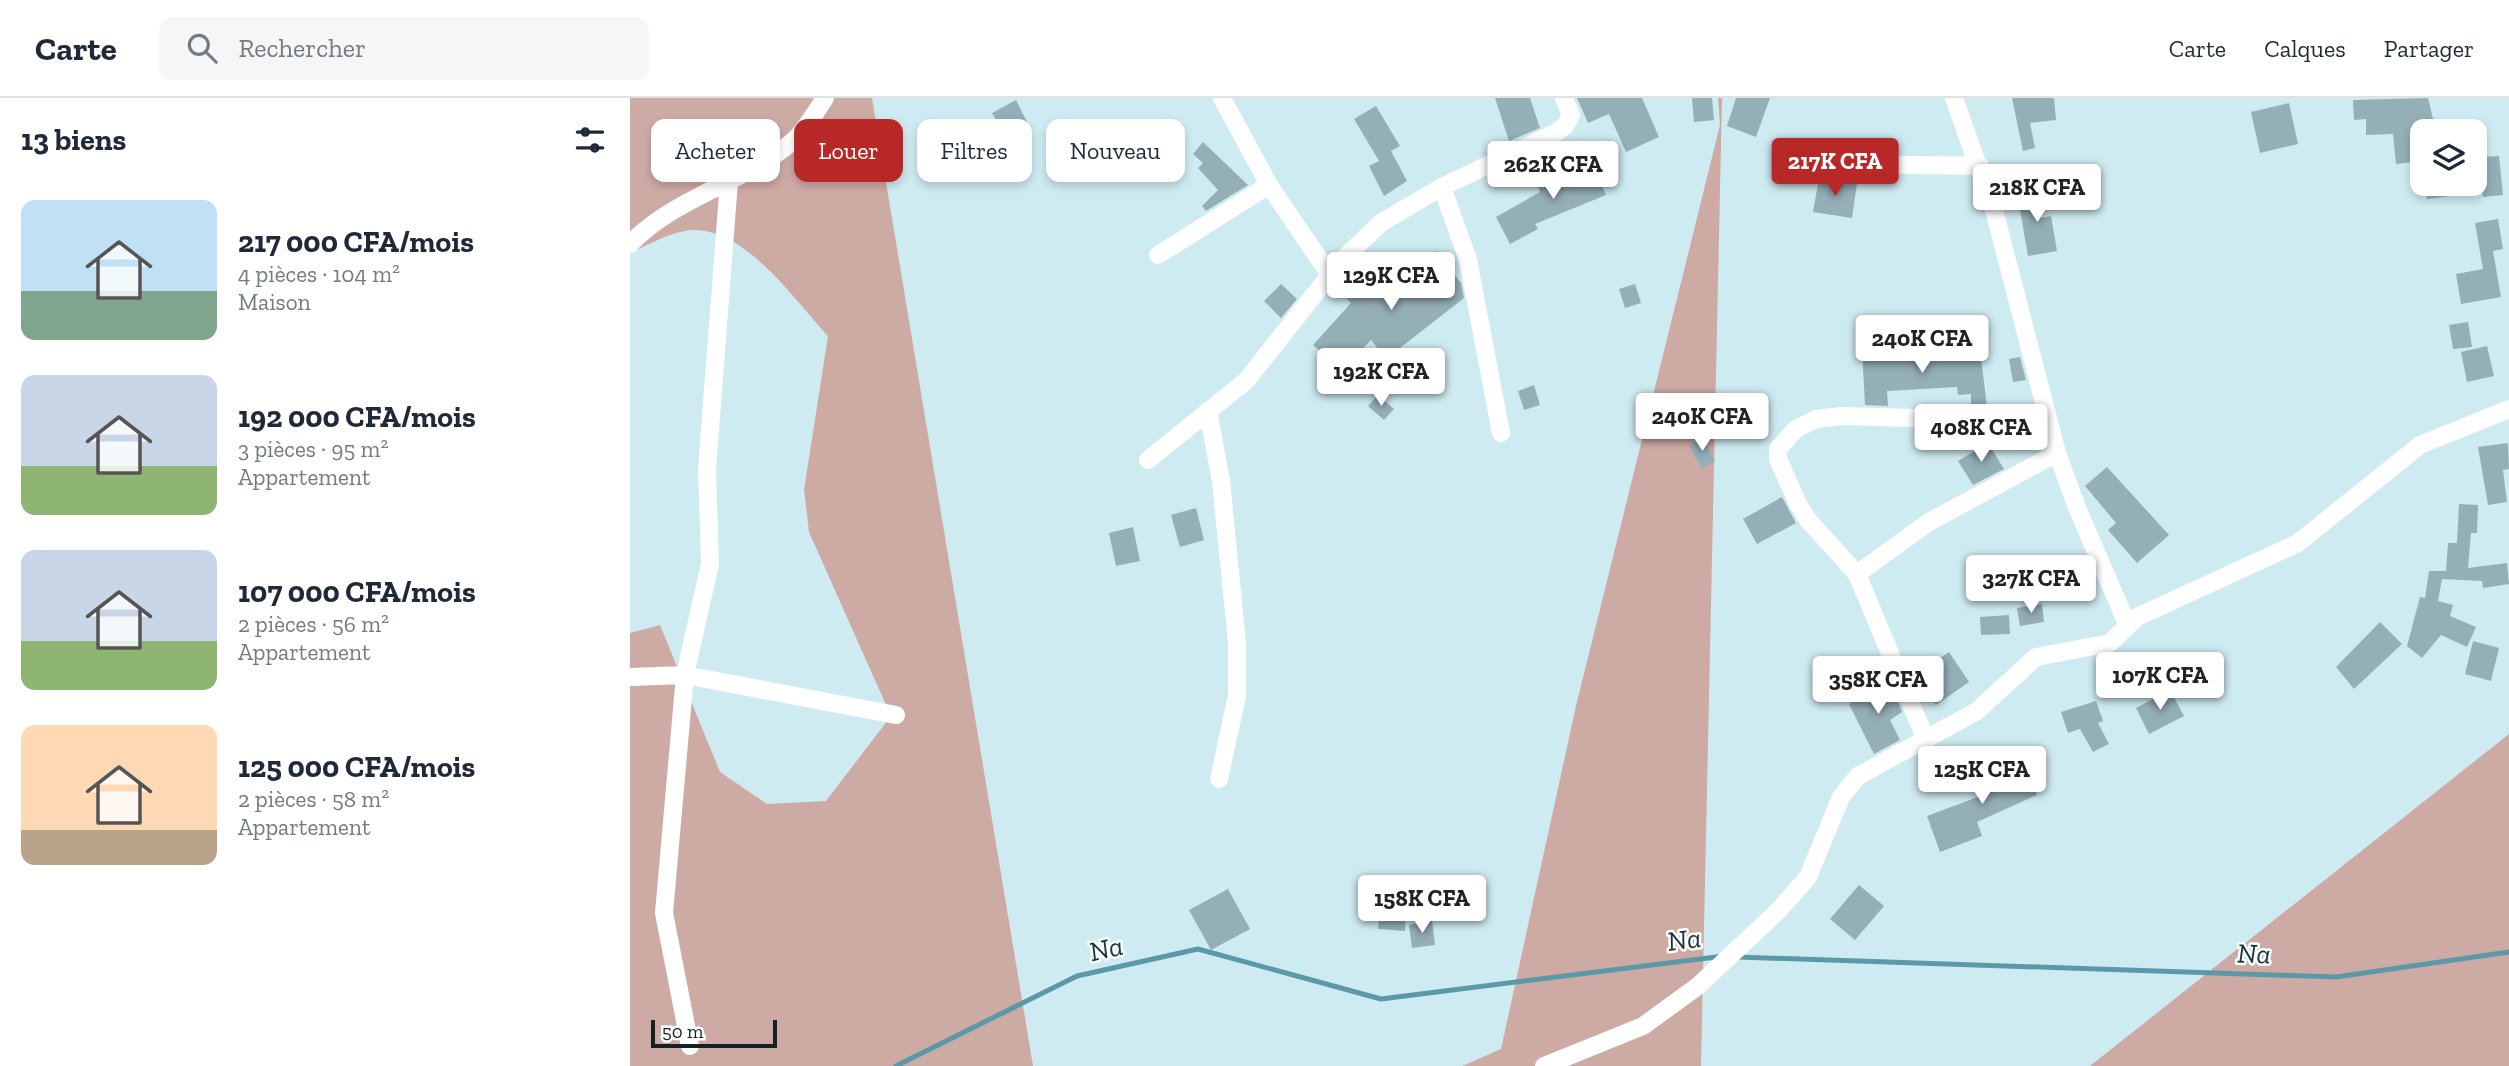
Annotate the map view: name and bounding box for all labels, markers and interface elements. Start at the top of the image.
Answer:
search box [159,17,649,80]
text: Carte [35,29,117,68]
icon: search [183,29,221,67]
text: Rechercher [239,32,366,64]
text: Carte [2169,34,2226,63]
text: Calques [2264,34,2346,63]
text: Partager [2384,34,2474,63]
chip: Acheter [651,119,780,182]
chip: Louer [794,119,903,182]
chip: Filtres [917,119,1032,182]
chip: Nouveau [1046,119,1185,182]
map controls [2410,119,2487,196]
button: layers [2410,119,2487,196]
icon: filters [571,121,609,159]
text: 13 biens [21,122,126,158]
pin: 217K CFA [1763,139,1907,198]
pin: 262K CFA [1481,141,1625,201]
text: 217K CFA [1788,147,1882,175]
text: 262K CFA [1503,150,1603,178]
pin: 218K CFA [1965,164,2109,224]
text: 218K CFA [1989,173,2085,201]
text: 217 000 CFA/mois [238,224,474,260]
icon: home [77,228,161,312]
pin: 129K CFA [1319,252,1463,312]
text: 4 pièces · 104 m² [238,260,400,288]
text: 129K CFA [1343,261,1439,289]
text: Maison [238,288,311,316]
pin: 240K CFA [1850,316,1994,375]
text: 240K CFA [1872,324,1972,352]
pin: 192K CFA [1309,348,1453,408]
text: 192K CFA [1333,357,1429,385]
pin: 240K CFA [1630,394,1774,453]
text: 192 000 CFA/mois [238,399,476,435]
text: 240K CFA [1652,402,1752,430]
icon: home [77,403,161,487]
pin: 408K CFA [1909,404,2053,464]
text: 408K CFA [1931,413,2031,441]
text: 3 pièces · 95 m² [238,435,388,463]
text: Appartement [238,463,371,491]
pin: 327K CFA [1959,556,2103,615]
text: 327K CFA [1982,564,2080,592]
text: 107 000 CFA/mois [238,574,476,610]
icon: home [77,578,161,662]
text: 2 pièces · 56 m² [238,610,389,638]
text: Appartement [238,638,371,666]
pin: 107K CFA [2088,652,2232,712]
pin: 358K CFA [1806,656,1950,716]
text: 107K CFA [2112,661,2208,689]
text: 358K CFA [1829,665,1927,693]
pin: 125K CFA [1910,746,2054,806]
text: 125 000 CFA/mois [238,749,475,785]
icon: home [77,753,161,837]
text: 125K CFA [1934,755,2030,783]
text: 2 pièces · 58 m² [238,785,389,813]
text: Appartement [238,813,371,841]
pin: 158K CFA [1350,876,1494,935]
text: 158K CFA [1374,884,1470,912]
water label: Na [1665,921,1703,958]
water label: Na [1086,929,1126,968]
water label: Na [2237,936,2271,971]
scale bar [651,1017,777,1049]
text: 50 m [662,1020,703,1043]

